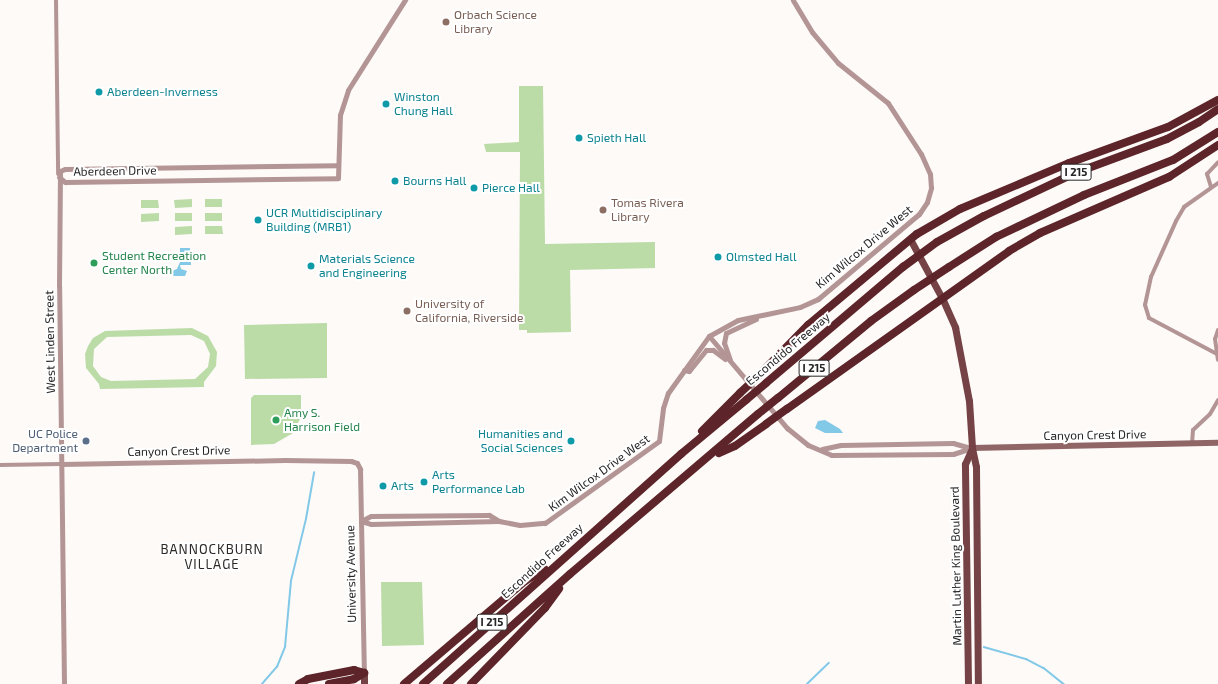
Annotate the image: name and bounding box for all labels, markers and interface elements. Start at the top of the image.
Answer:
place label: Orbach Science Library [454,8,537,36]
marker: Orbach Science Library [441,17,451,27]
place label: Aberdeen-Inverness [107,85,218,99]
marker: Aberdeen-Inverness [94,87,104,97]
place label: Winston Chung Hall [394,90,453,118]
marker: Winston Chung Hall [381,99,391,109]
place label: Spieth Hall [587,131,646,145]
marker: Spieth Hall [574,133,584,143]
street label: Aberdeen Drive [73,163,157,179]
road number: I 215 [1060,163,1092,181]
place label: Bourns Hall [403,174,466,188]
marker: Bourns Hall [390,176,400,186]
place label: Pierce Hall [482,181,540,195]
marker: Pierce Hall [469,183,479,193]
place label: Tomas Rivera Library [611,196,684,224]
street label: Kim Wilcox Drive West [813,202,915,292]
marker: Tomas Rivera Library [598,205,608,215]
place label: UCR Multidisciplinary Building (MRB1) [266,206,382,234]
marker: UCR Multidisciplinary Building (MRB1) [253,215,263,225]
place label: Student Recreation Center North [102,249,206,277]
place label: Olmsted Hall [726,250,796,264]
place label: Materials Science and Engineering [319,252,415,280]
marker: Olmsted Hall [713,252,723,262]
marker: Student Recreation Center North [89,258,99,268]
marker: Materials Science and Engineering [306,261,316,271]
street label: West Linden Street [42,290,58,394]
place label: University of California, Riverside [415,297,523,325]
marker: University of California, Riverside [402,306,412,316]
street label: Escondido Freeway [743,310,833,388]
road number: I 215 [798,359,830,377]
place label: Amy S. Harrison Field [284,406,360,434]
marker: Amy S. Harrison Field [271,415,281,425]
place label: UC Police Department [12,427,78,455]
place label: Humanities and Social Sciences [478,427,563,455]
street label: Canyon Crest Drive [1043,427,1147,443]
street label: Kim Wilcox Drive West [545,431,653,515]
marker: UC Police Department [81,436,91,446]
marker: Humanities and Social Sciences [566,436,576,446]
street label: Canyon Crest Drive [127,443,231,459]
place label: Arts Performance Lab [432,468,525,496]
marker: Arts Performance Lab [419,477,429,487]
place label: Arts [391,479,414,493]
marker: Arts [378,481,388,491]
street label: Martin Luther King Boulevard [947,486,965,646]
street label: Escondido Freeway [498,520,586,602]
street label: University Avenue [343,525,359,623]
district label: BANNOCKBURN VILLAGE [160,542,264,573]
road number: I 215 [476,613,508,631]

